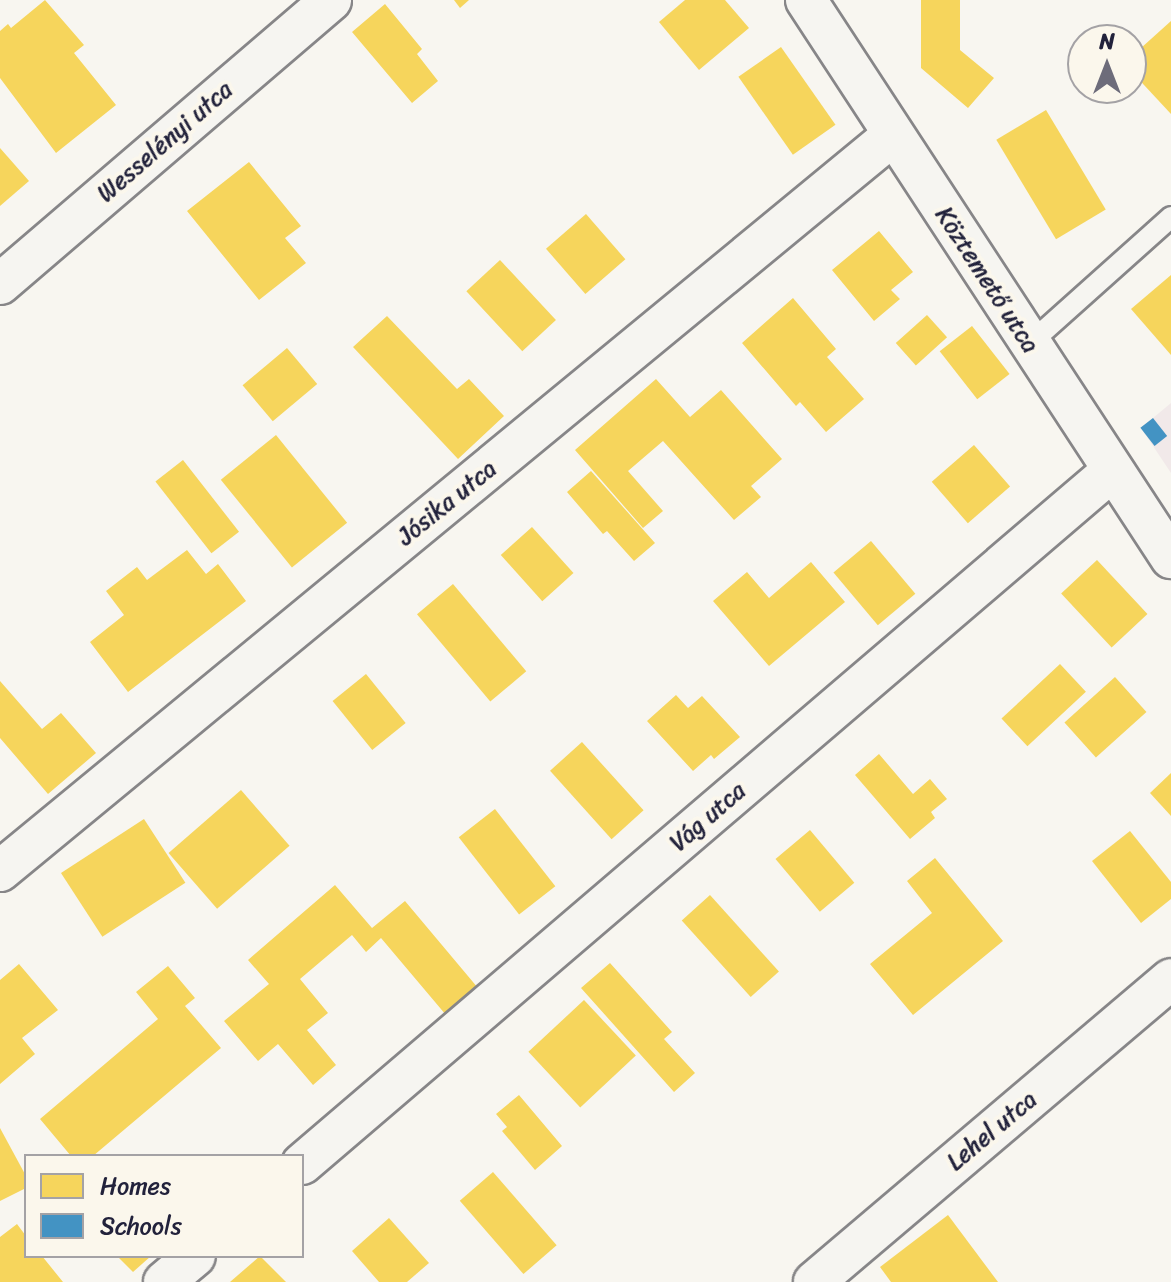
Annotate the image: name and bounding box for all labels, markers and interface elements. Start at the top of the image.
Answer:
text: N [1099,22,1115,61]
north arrow [1067,24,1147,104]
street label: Wesselényi utca [91,75,239,209]
street label: Köztemető utca [929,202,1045,358]
street label: Jósika utca [391,454,503,552]
street label: Vág utca [664,776,752,858]
street label: Lehel utca [941,1085,1043,1177]
legend [24,1154,304,1258]
text: Homes [100,1165,171,1207]
text: Schools [100,1205,182,1247]

